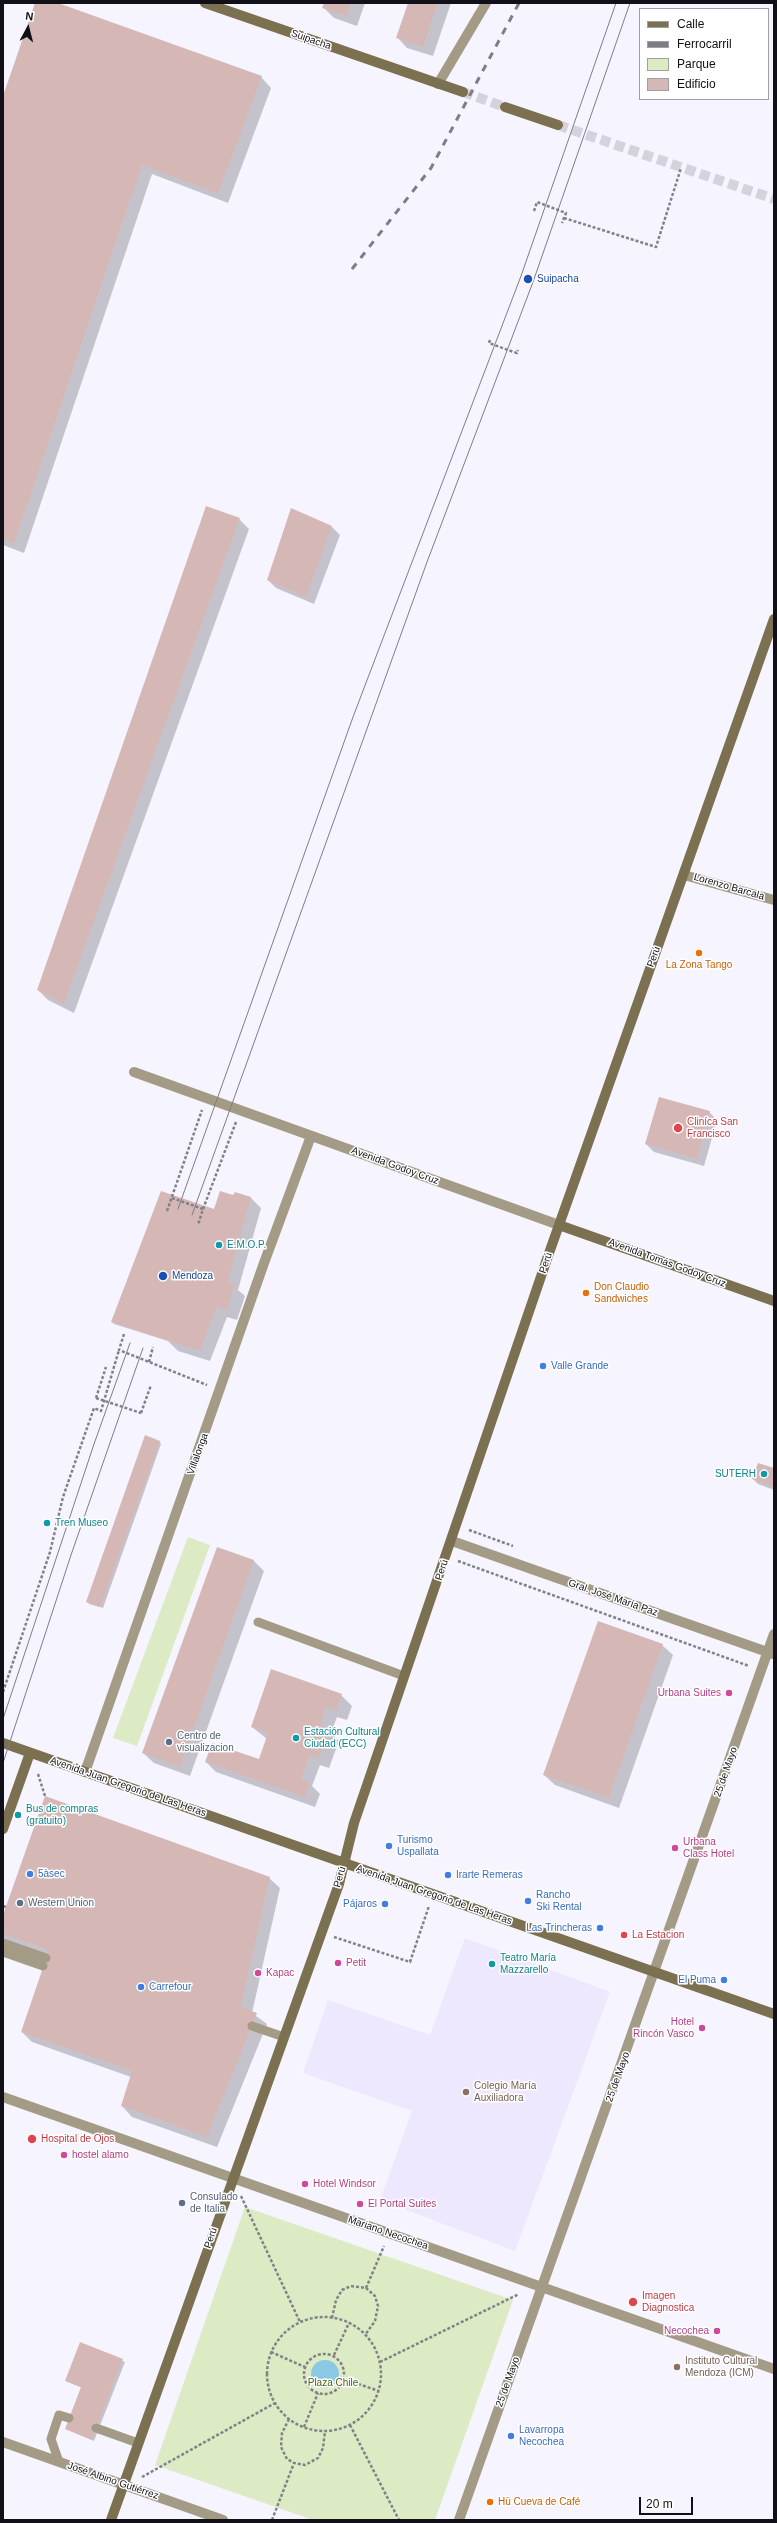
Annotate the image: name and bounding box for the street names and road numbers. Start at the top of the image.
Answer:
street label: Suipacha [289,28,333,52]
street label: Lorenzo Barcala [692,871,766,903]
street label: Perú [645,945,663,969]
street label: Avenida Godoy Cruz [350,1145,440,1187]
street label: Avenida Tomás Godoy Cruz [607,1236,727,1290]
street label: Perú [537,1251,555,1275]
street label: Villalonga [185,1432,211,1476]
street label: Perú [433,1558,451,1582]
street label: Gral. José María Paz [567,1577,659,1619]
street label: 25 de Mayo [712,1745,740,1799]
street label: Avenida Juan Gregorio de Las Heras [48,1755,208,1819]
street label: Avenida Juan Gregorio de Las Heras [354,1863,514,1927]
street label: Perú [331,1865,349,1889]
street label: 25 de Mayo [603,2050,633,2104]
street label: Mariano Necochea [346,2214,430,2252]
street label: Perú [202,2226,220,2250]
street label: 25 de Mayo [493,2355,523,2409]
street label: José Albino Gutiérrez [66,2460,160,2502]

